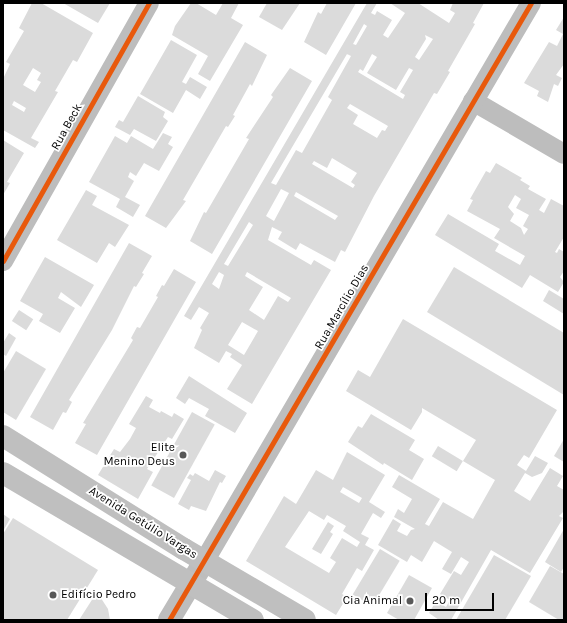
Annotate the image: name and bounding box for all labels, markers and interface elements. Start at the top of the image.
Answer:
street label: Rua Beck [48,101,86,153]
street label: Rua Marcílio Dias [312,262,372,352]
place label: Elite Menino Deus [104,441,175,469]
marker: Elite Menino Deus [178,450,188,460]
street label: Avenida Getúlio Vargas [86,484,200,562]
scale bar [427,585,496,611]
place label: Edifício Pedro [61,588,136,602]
marker: Edifício Pedro [48,590,58,600]
text: 20 m [432,593,460,607]
place label: Cia Animal [343,594,402,608]
marker: Cia Animal [405,596,415,606]

